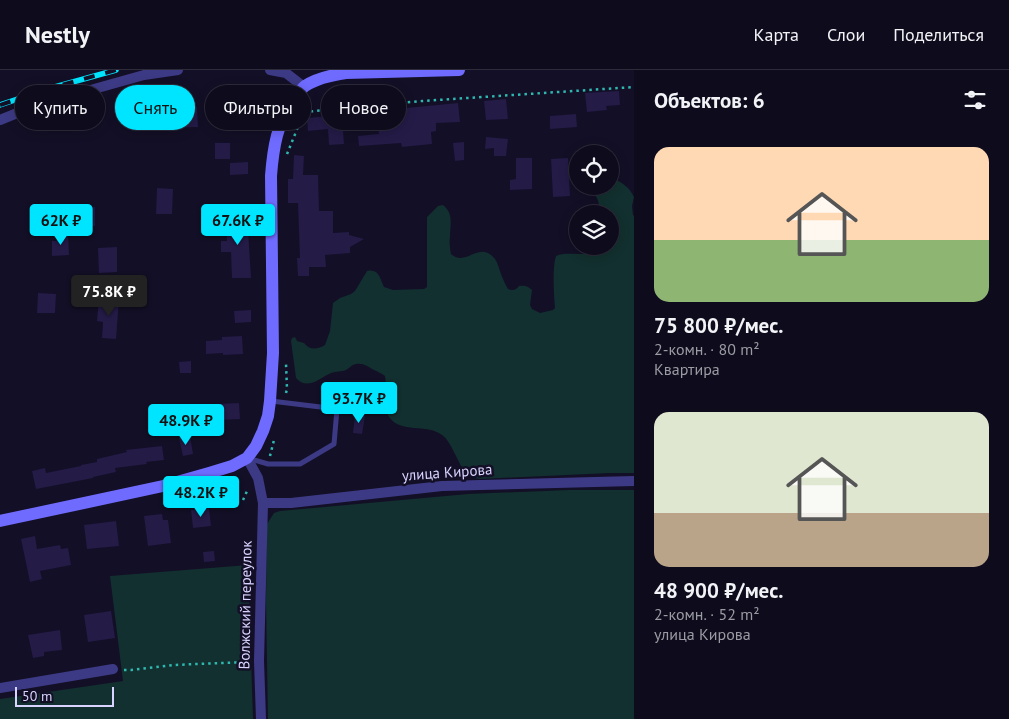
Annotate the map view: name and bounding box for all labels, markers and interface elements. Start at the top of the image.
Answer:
text: Nestly [25,19,90,50]
text: Карта [754,23,799,46]
text: Слои [827,23,865,46]
text: Поделиться [893,23,984,46]
chip: Купить [15,85,105,130]
chip: Снять [115,85,195,130]
chip: Фильтры [205,85,311,130]
chip: Новое [321,85,406,130]
icon: filters [961,86,989,114]
text: Объектов: 6 [654,87,765,114]
map controls [569,145,619,255]
button: locate [569,145,619,195]
icon: home [777,179,867,269]
pin: 62K ₽ [26,204,96,246]
pin: 67.6K ₽ [192,204,284,246]
button: layers [569,205,619,255]
text: 62K ₽ [41,210,81,230]
text: 67.6K ₽ [212,210,264,230]
pin: 75.8K ₽ [63,274,155,317]
text: 75.8K ₽ [82,281,136,301]
text: 75 800 ₽/мес. [654,312,783,339]
text: 2-комн. · 80 m² [654,339,760,359]
text: Квартира [654,359,720,379]
pin: 93.7K ₽ [313,382,405,424]
text: 93.7K ₽ [332,388,386,408]
pin: 48.9K ₽ [140,404,232,446]
text: 48.9K ₽ [159,410,213,430]
icon: home [777,444,867,534]
street label: улица Кирова [401,459,493,485]
pin: 48.2K ₽ [155,476,247,518]
text: 48.2K ₽ [174,482,228,502]
street label: Волжский переулок [234,540,256,670]
text: 48 900 ₽/мес. [654,577,783,604]
text: 2-комн. · 52 m² [654,604,760,624]
text: улица Кирова [654,624,751,644]
scale bar [15,684,114,707]
text: 50 m [22,687,52,705]

